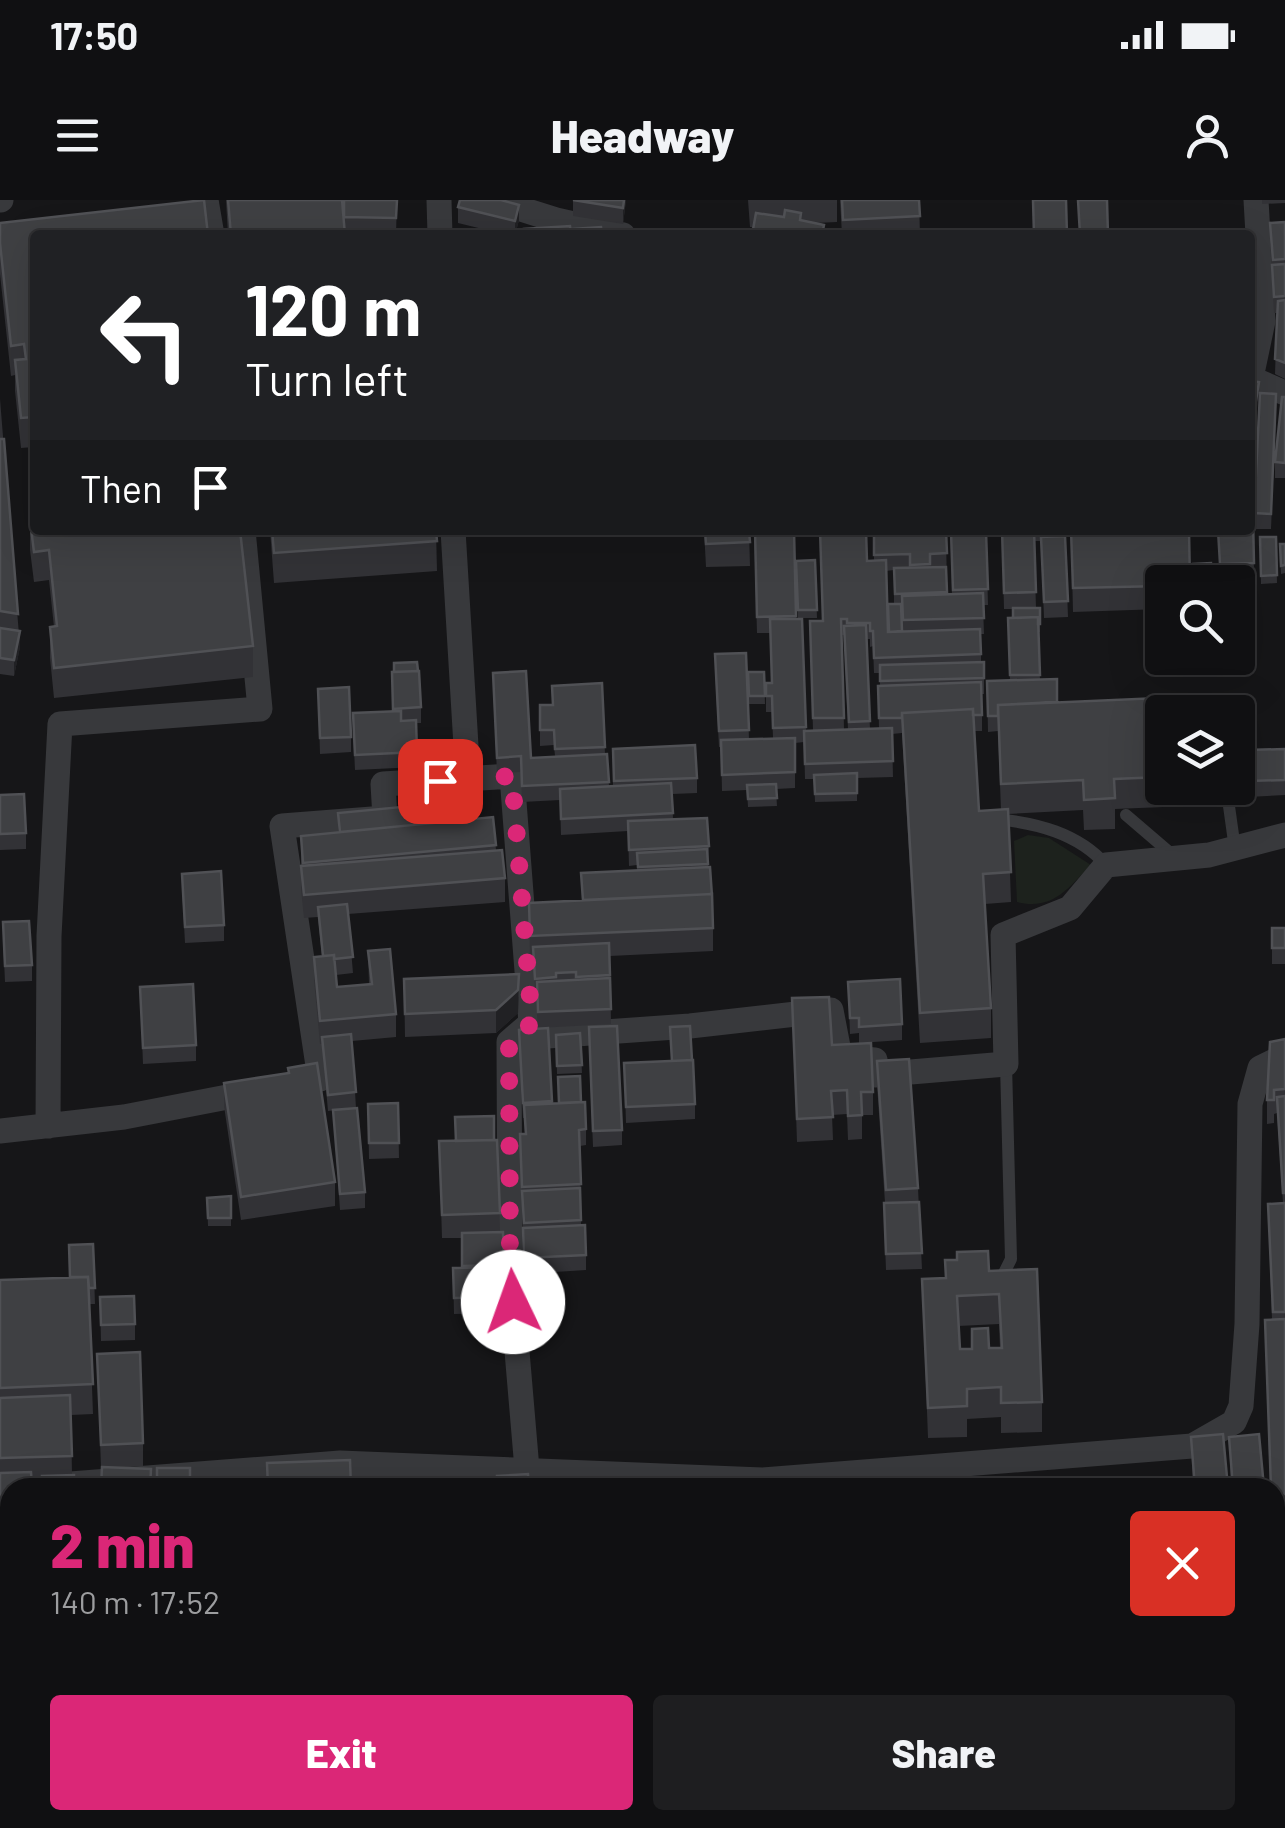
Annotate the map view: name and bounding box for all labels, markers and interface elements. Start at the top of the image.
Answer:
text: 17:50 [50,12,138,58]
icon: menu [50,108,105,163]
text: Headway [551,108,734,162]
icon: person [1180,108,1235,163]
text: 120 m [245,266,421,350]
icon: left [80,270,210,400]
text: Turn left [245,351,409,405]
icon: arrive [183,460,238,515]
text: Then [80,465,163,511]
map controls [1145,565,1255,805]
button: search [1145,565,1255,675]
button: layers [1145,695,1255,805]
pin [398,739,483,824]
icon: arrive [413,754,468,809]
position arrow [461,1250,565,1354]
text: 2 min [50,1508,195,1580]
button: close [1130,1511,1235,1616]
text: 140 m · 17:52 [50,1582,220,1620]
button: Exit [50,1695,633,1810]
button: Share [653,1695,1235,1810]

